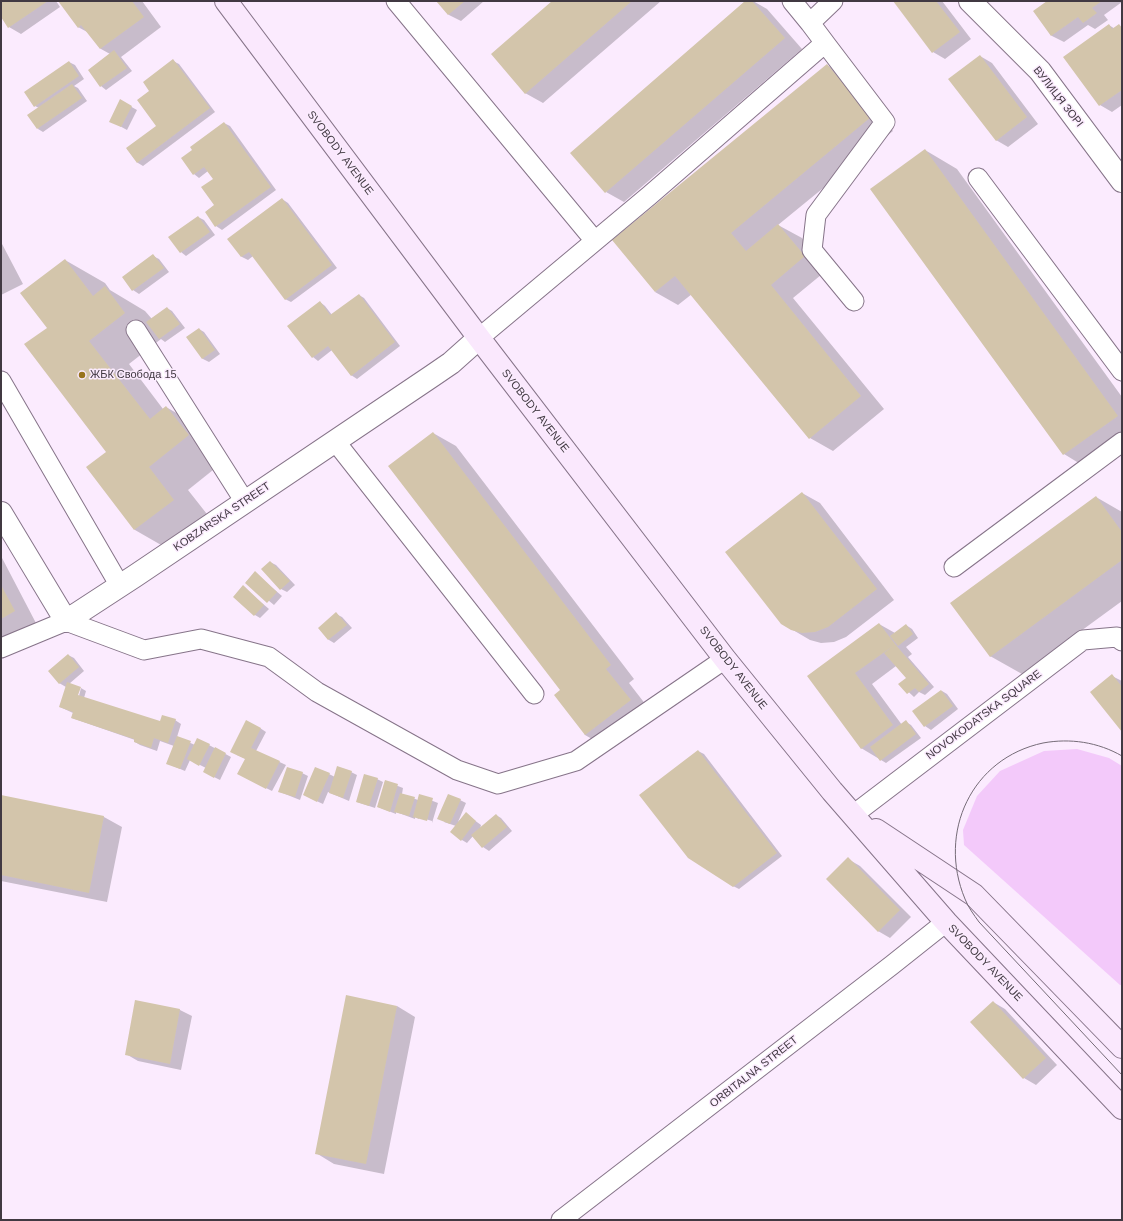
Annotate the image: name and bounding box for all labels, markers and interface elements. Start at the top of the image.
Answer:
street label: ВУЛИЦЯ ЗОРІ [1030,64,1086,130]
street label: SVOBODY AVENUE [304,108,376,198]
street label: SVOBODY AVENUE [498,367,572,455]
place label: ЖБК Свобода 15 [90,368,177,382]
marker: ЖБК Свобода 15 [77,370,87,380]
street label: KOBZARSKA STREET [171,480,273,554]
street label: SVOBODY AVENUE [696,624,770,712]
street label: NOVOKODATSKA SQUARE [924,667,1044,763]
street label: SVOBODY AVENUE [945,922,1025,1004]
street label: ORBITALNA STREET [707,1034,801,1110]

